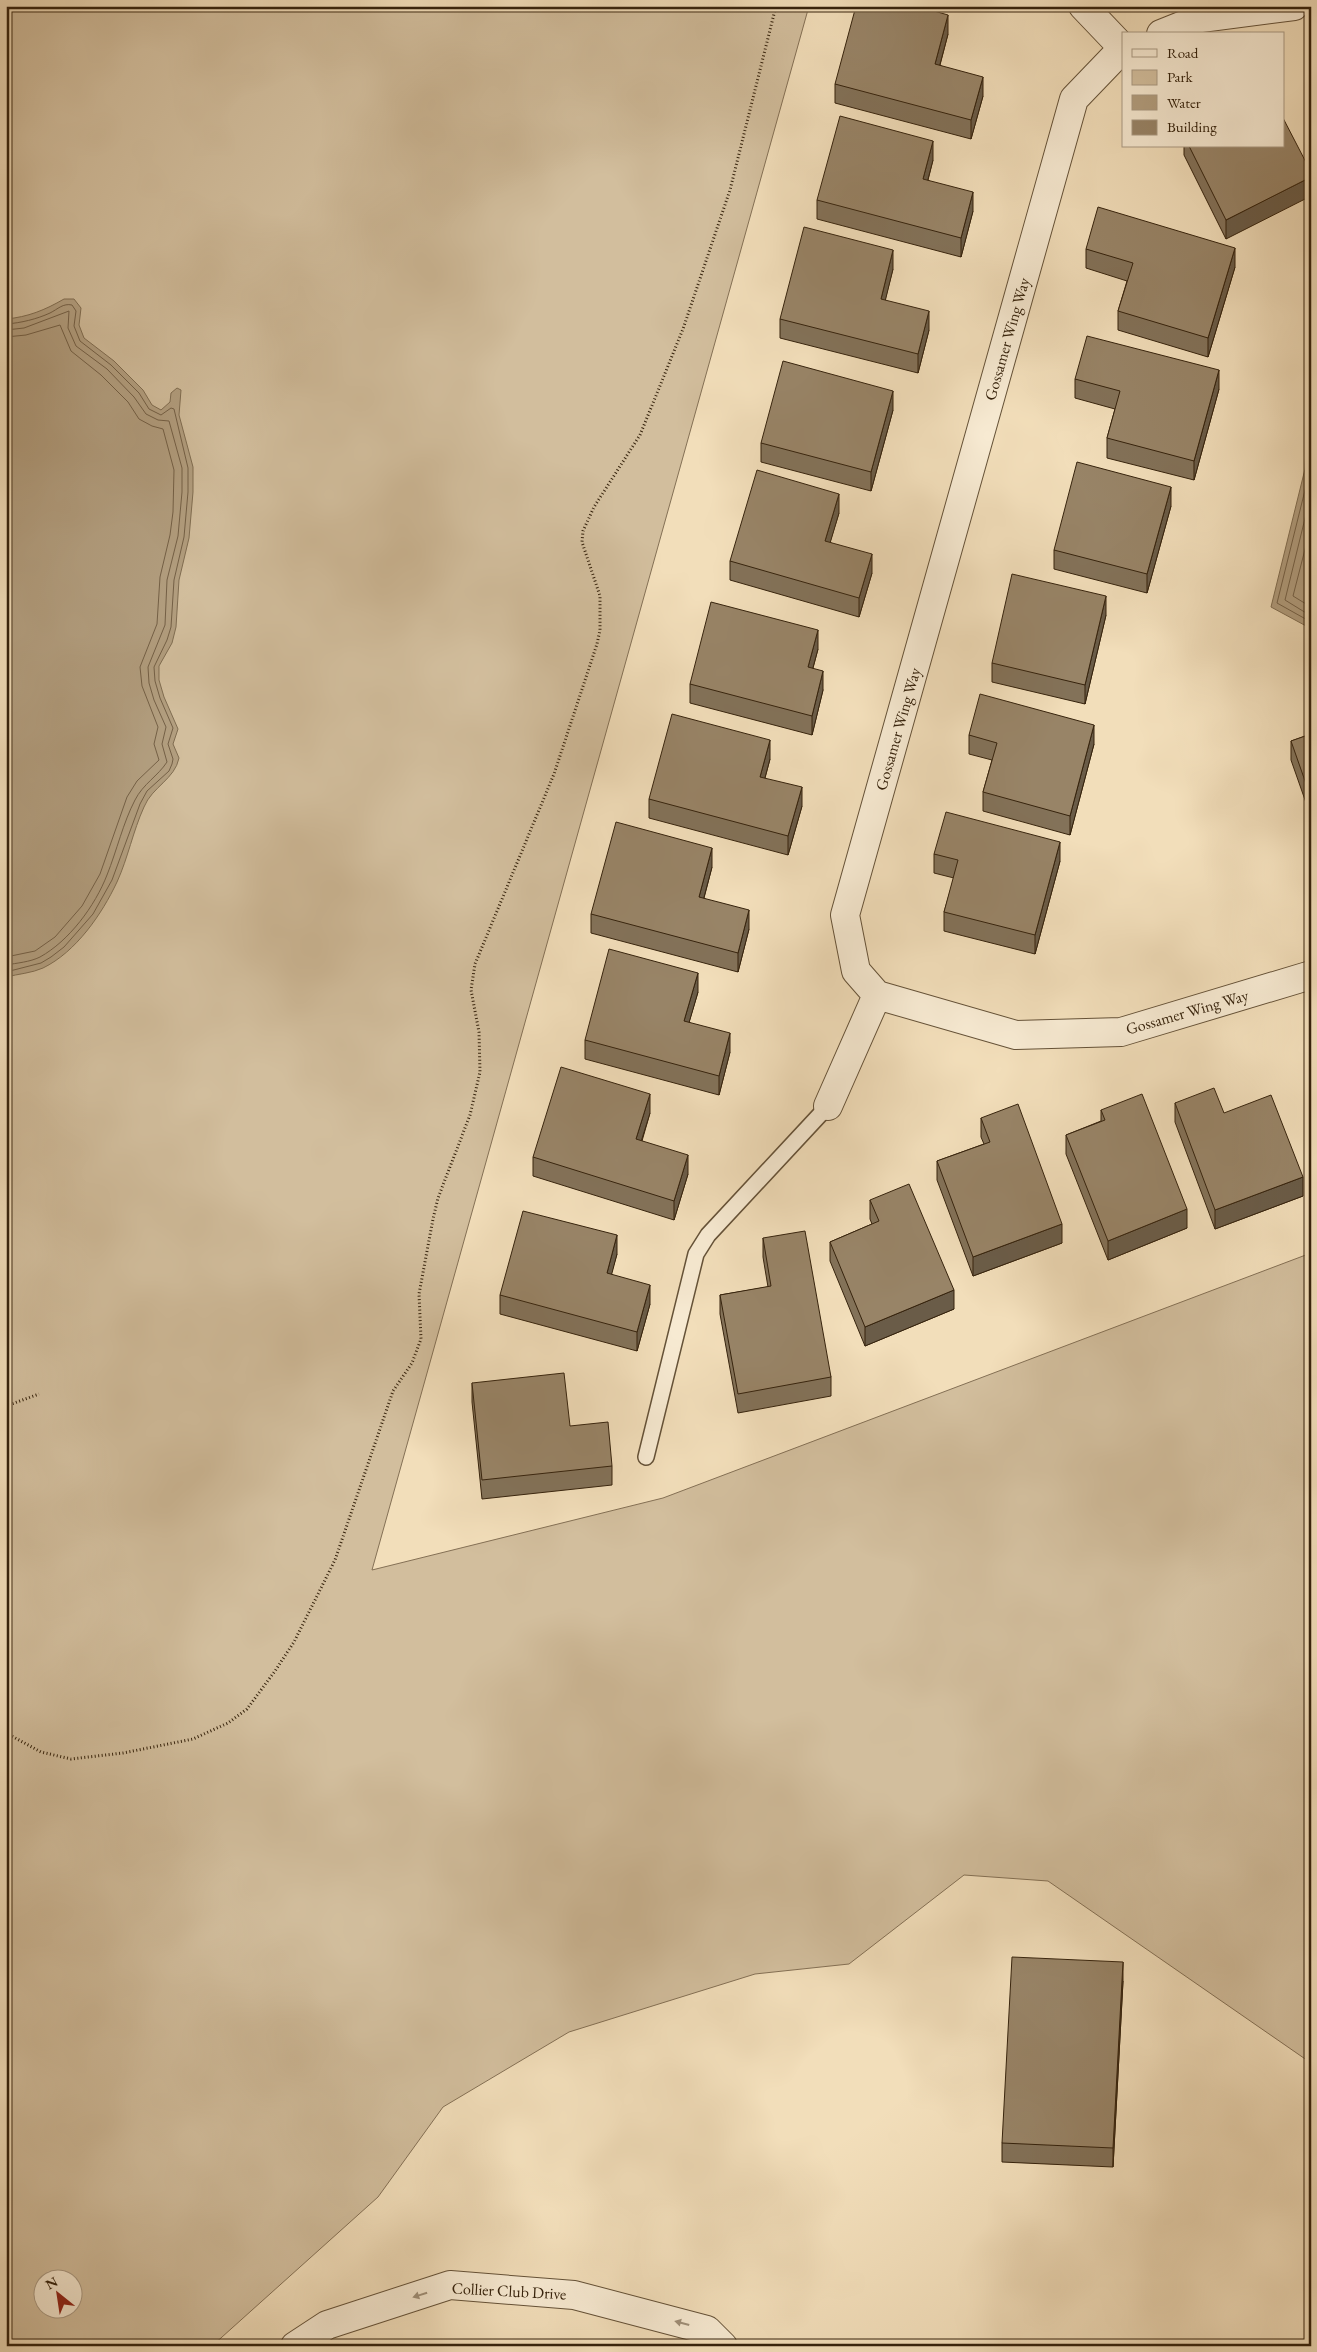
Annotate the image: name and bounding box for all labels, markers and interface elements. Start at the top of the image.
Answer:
legend [1122,32,1284,148]
text: Road [1167,43,1199,62]
text: Park [1167,67,1194,86]
text: Water [1167,93,1201,112]
text: Building [1167,117,1217,136]
street label: Gossamer Wing Way [979,274,1035,403]
street label: Gossamer Wing Way [870,664,926,793]
street label: Gossamer Wing Way [1123,984,1252,1040]
north arrow [32,2270,82,2320]
text: N [42,2272,61,2293]
street label: Collier Club Drive [451,2278,567,2304]
one-way arrow [412,2291,427,2299]
one-way arrow [674,2319,689,2327]

